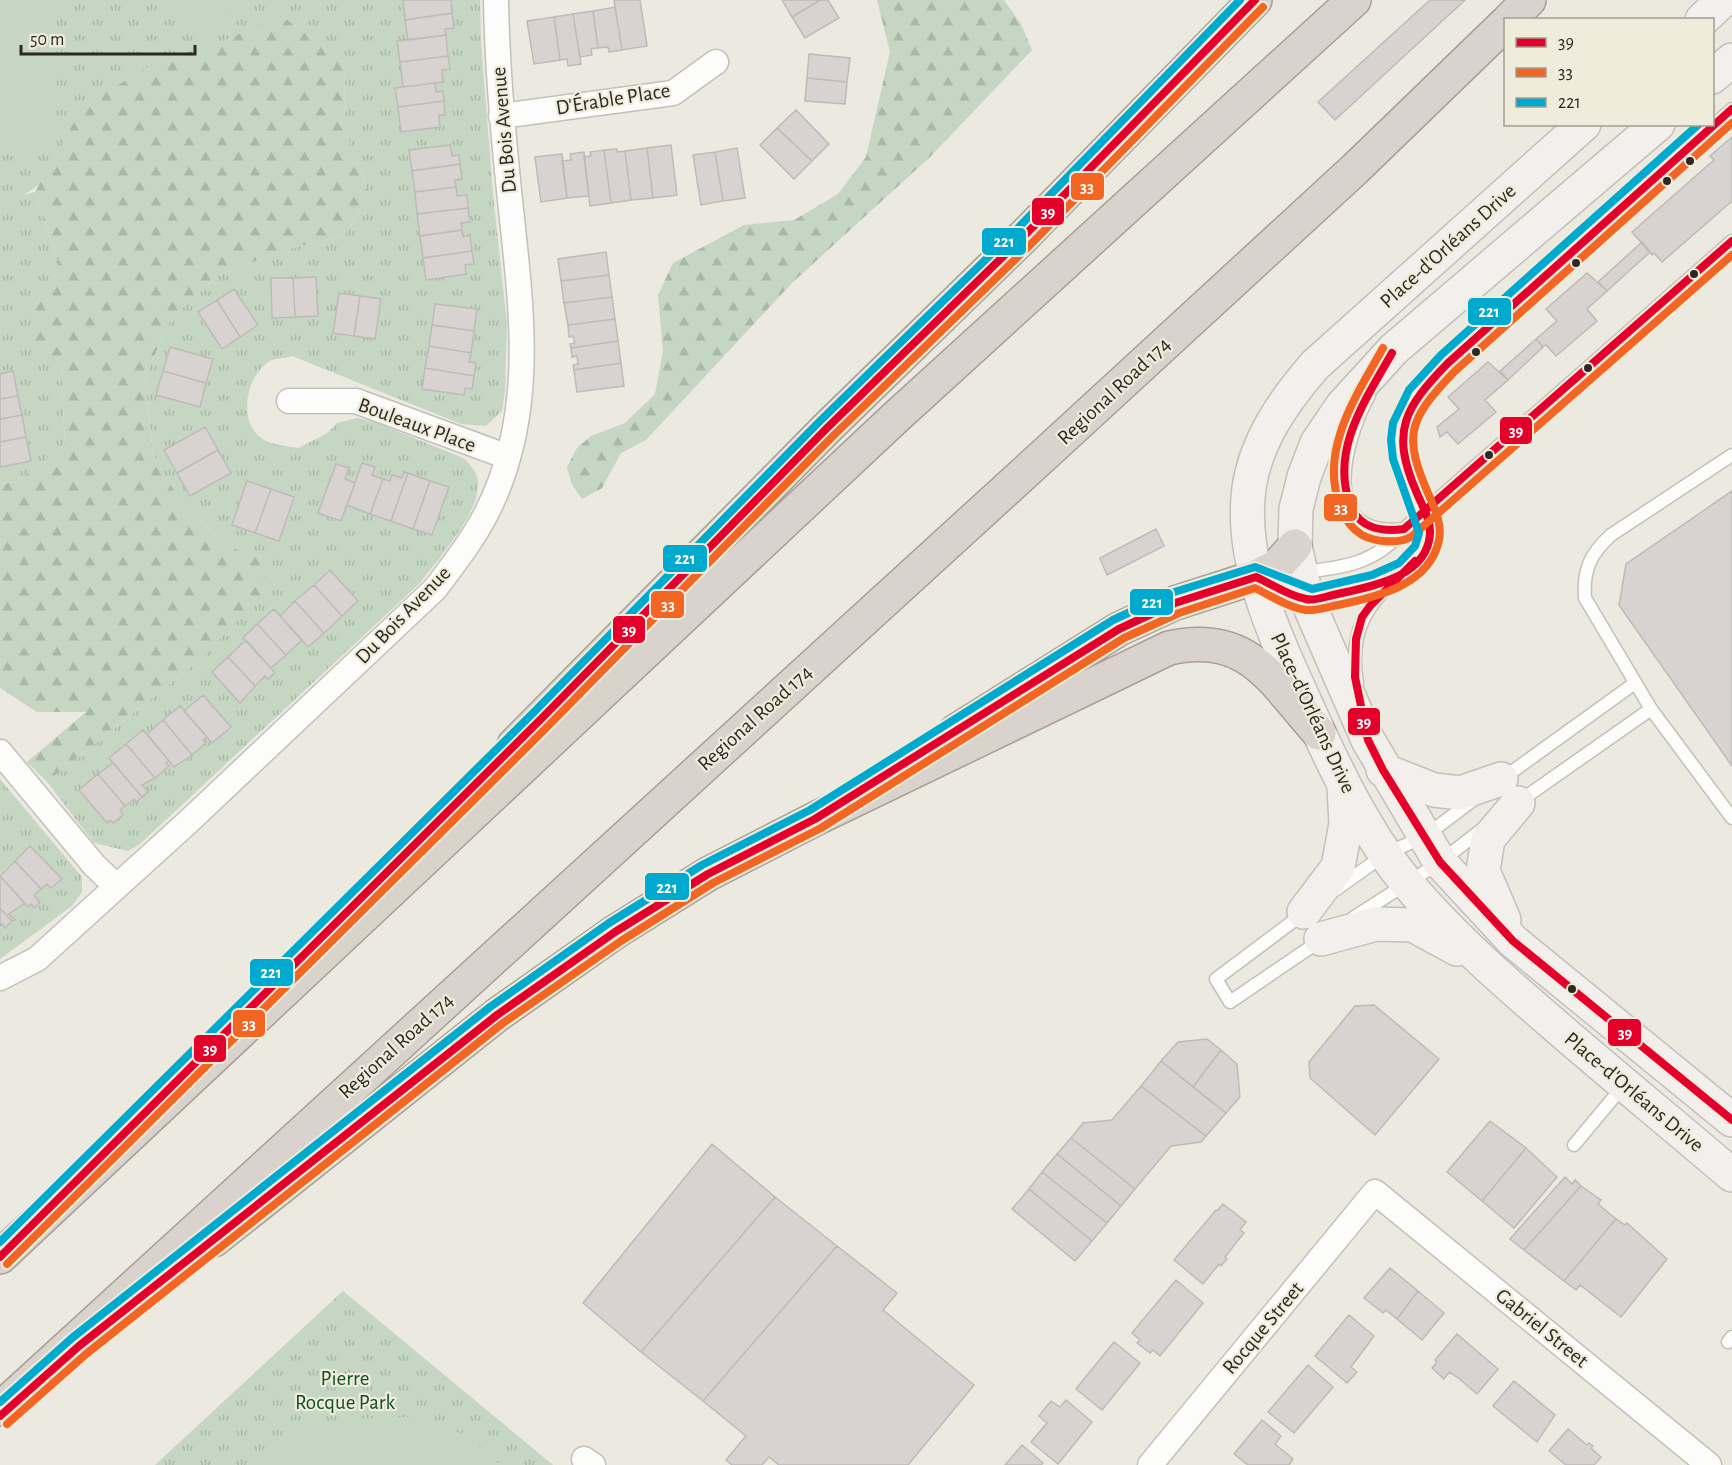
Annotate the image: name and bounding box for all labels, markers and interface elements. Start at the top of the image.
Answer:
scale bar [21,18,195,56]
legend [1504,18,1714,126]
text: 50 m [30,31,64,49]
text: 39 [1558,34,1574,52]
text: 33 [1558,64,1573,82]
street label: Du Bois Avenue [488,66,520,194]
street label: D'Érable Place [554,78,672,118]
text: 221 [1558,94,1581,112]
unlabelled marker [1684,155,1696,167]
line badge: 33 [1070,172,1105,201]
unlabelled marker [1661,175,1673,187]
text: 33 [1080,179,1094,195]
street label: Place-d'Orléans Drive [1376,180,1520,312]
line badge: 39 [1031,197,1065,226]
text: 39 [1041,204,1056,220]
line badge: 221 [981,227,1027,256]
text: 221 [994,234,1014,250]
unlabelled marker [1570,257,1582,269]
unlabelled marker [1688,268,1700,280]
line badge: 221 [1467,297,1512,326]
text: 221 [1479,304,1499,320]
street label: Regional Road 174 [1053,333,1175,449]
unlabelled marker [1470,346,1482,358]
unlabelled marker [1582,362,1594,374]
street label: Bouleaux Place [355,394,479,456]
line badge: 39 [1499,416,1533,445]
text: 39 [1509,423,1524,439]
unlabelled marker [1483,449,1495,461]
line badge: 33 [1323,493,1358,522]
text: 33 [1334,500,1348,516]
line badge: 221 [662,544,708,573]
text: 221 [675,551,695,567]
street label: Du Bois Avenue [351,562,455,668]
line badge: 221 [1129,588,1174,616]
line badge: 33 [650,590,685,619]
text: 221 [1142,595,1162,611]
text: 33 [661,597,675,613]
line badge: 39 [612,615,646,644]
text: 39 [622,622,637,638]
street label: Place-d'Orléans Drive [1267,630,1359,796]
street label: Regional Road 174 [694,661,816,775]
line badge: 39 [1347,707,1381,736]
text: 39 [1357,714,1372,730]
line badge: 221 [644,872,690,901]
text: 221 [657,880,677,896]
line badge: 221 [249,958,294,987]
text: 221 [261,965,281,981]
unlabelled marker [1566,983,1578,995]
street label: Regional Road 174 [335,989,457,1103]
line badge: 33 [232,1009,266,1038]
text: 33 [242,1016,256,1032]
line badge: 39 [1607,1018,1642,1047]
text: 39 [1618,1025,1633,1041]
street label: Place-d'Orléans Drive [1560,1028,1708,1156]
line badge: 39 [193,1034,227,1063]
text: 39 [203,1041,218,1057]
street label: Rocque Street [1219,1278,1308,1378]
street label: Gabriel Street [1492,1284,1592,1372]
park label: Pierre Rocque Park [295,1368,395,1413]

